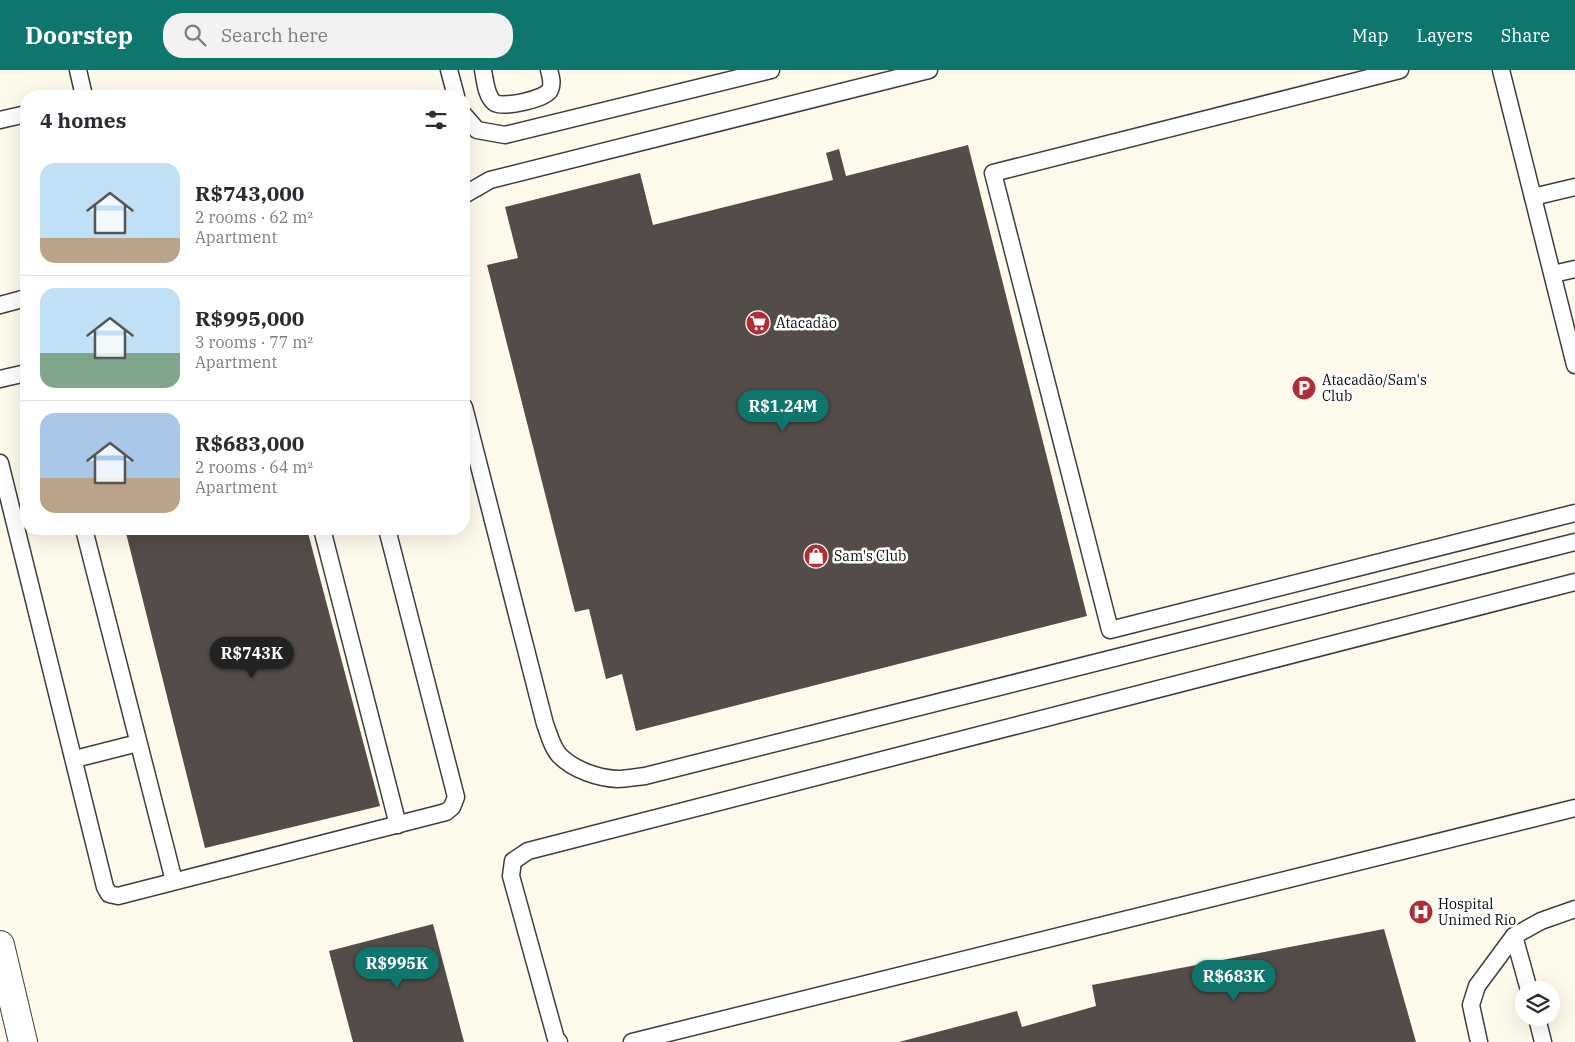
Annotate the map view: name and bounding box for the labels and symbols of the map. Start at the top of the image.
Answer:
supermarket icon: Atacadão [745,310,771,336]
place label: Atacadão [776,314,837,332]
place label: Atacadão/Sam's Club [1322,371,1427,405]
parking icon: Atacadão/Sam's Club [1291,375,1317,401]
pin: R$1.24M [737,390,829,432]
shop icon: Sam's Club [803,543,829,569]
place label: Sam's Club [834,547,906,565]
pin: R$743K [211,636,293,679]
place label: Hospital Unimed Rio [1438,895,1516,929]
hospital icon: Hospital Unimed Rio [1408,899,1434,925]
pin: R$995K [356,946,438,989]
pin: R$683K [1193,960,1275,1002]

